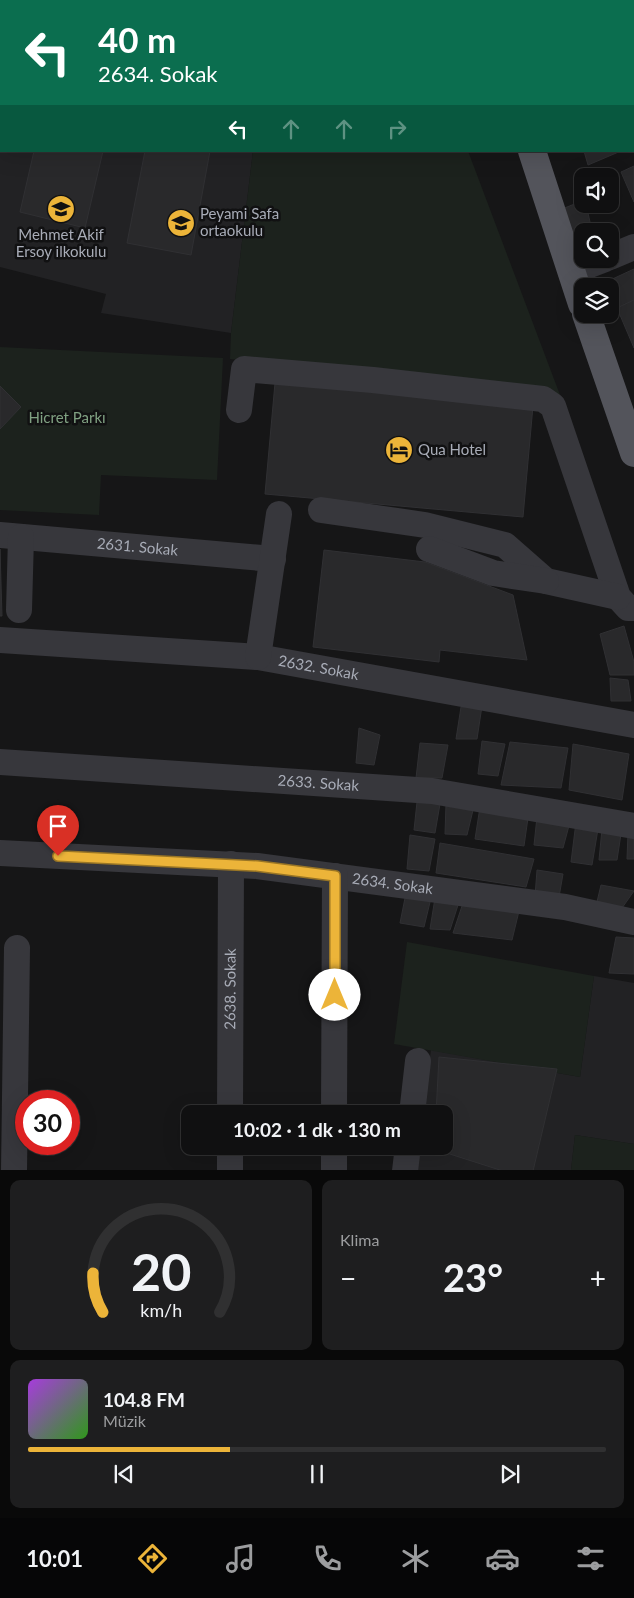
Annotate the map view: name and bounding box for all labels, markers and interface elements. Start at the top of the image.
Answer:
text: 40 m [98,18,176,60]
icon: left [15,20,80,85]
text: 2634. Sokak [98,60,218,87]
icon: left [224,115,252,143]
icon: ahead [277,115,305,143]
icon: ahead [330,115,358,143]
icon: right [383,115,411,143]
map controls [574,168,619,323]
button: sound [574,168,619,213]
school or university icon: Mehmet Akif Ersoy ilkokulu [46,194,76,224]
place label: Peyami Safa ortaokulu [200,204,279,239]
school or university icon: Peyami Safa ortaokulu [166,208,196,238]
button: search [574,223,619,268]
place label: Mehmet Akif Ersoy ilkokulu [16,225,106,260]
button: layers [574,278,619,323]
park label: Hicret Parkı [28,408,106,426]
hotel icon: Qua Hotel [384,435,414,465]
place label: Qua Hotel [418,440,486,458]
street label: 2631. Sokak [96,534,179,559]
street label: 2632. Sokak [277,651,361,683]
street label: 2633. Sokak [277,771,360,794]
pin [37,805,79,856]
icon: arrive [44,812,72,840]
street label: 2634. Sokak [351,869,435,897]
street label: 2638. Sokak [220,948,239,1030]
position arrow [308,968,360,1020]
speed limit sign: 30 [15,1090,80,1155]
text: 10:02 · 1 dk · 130 m [233,1118,401,1141]
text: Klima [340,1230,379,1249]
text: 20 [131,1240,191,1302]
text: 23° [443,1254,503,1300]
text: − [340,1261,356,1295]
text: + [590,1261,606,1295]
text: km/h [140,1299,182,1321]
text: 104.8 FM [103,1388,185,1411]
text: Müzik [103,1411,146,1430]
icon: previous [110,1460,138,1488]
icon: pause [303,1460,331,1488]
icon: next [496,1460,524,1488]
icon: directions [135,1541,170,1576]
icon: music [223,1541,258,1576]
icon: phone [310,1541,345,1576]
icon: climate [398,1541,433,1576]
icon: car [485,1541,520,1576]
icon: filters [573,1541,608,1576]
text: 10:01 [26,1545,83,1572]

